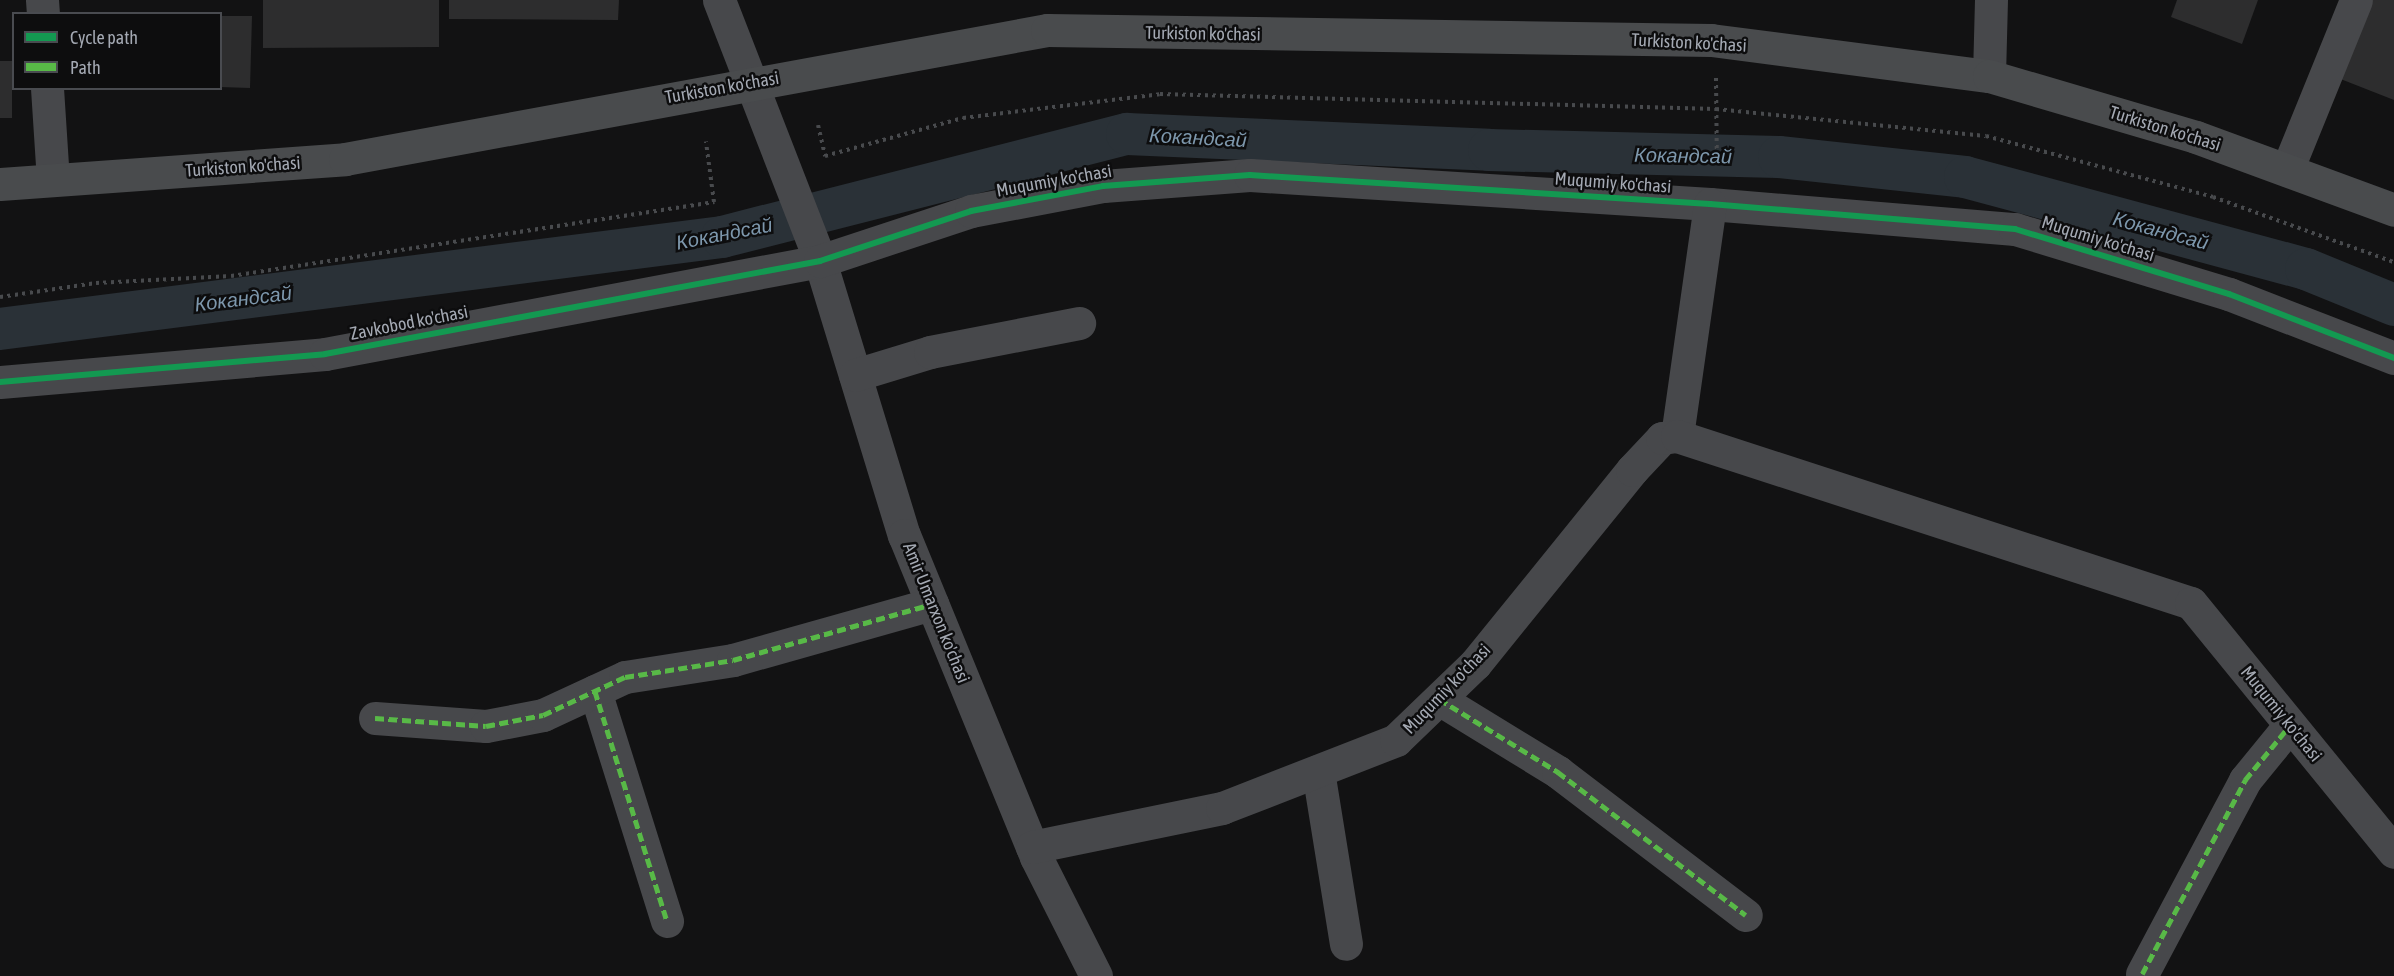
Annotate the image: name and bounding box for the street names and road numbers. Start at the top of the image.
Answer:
street label: Turkiston ko'chasi [1145,22,1261,46]
street label: Turkiston ko'chasi [1631,29,1747,57]
street label: Turkiston ko'chasi [663,67,781,109]
street label: Turkiston ko'chasi [2107,102,2223,156]
street label: Turkiston ko'chasi [185,152,301,182]
street label: Muqumiy ko'chasi [995,160,1113,202]
street label: Muqumiy ko'chasi [1554,168,1672,198]
street label: Muqumiy ko'chasi [2039,212,2157,266]
street label: Zavkobod ko'chasi [348,301,470,345]
street label: Amir Umarxon ko'chasi [898,540,974,686]
street label: Muqumiy ko'chasi [1399,640,1495,738]
street label: Muqumiy ko'chasi [2236,662,2326,766]

